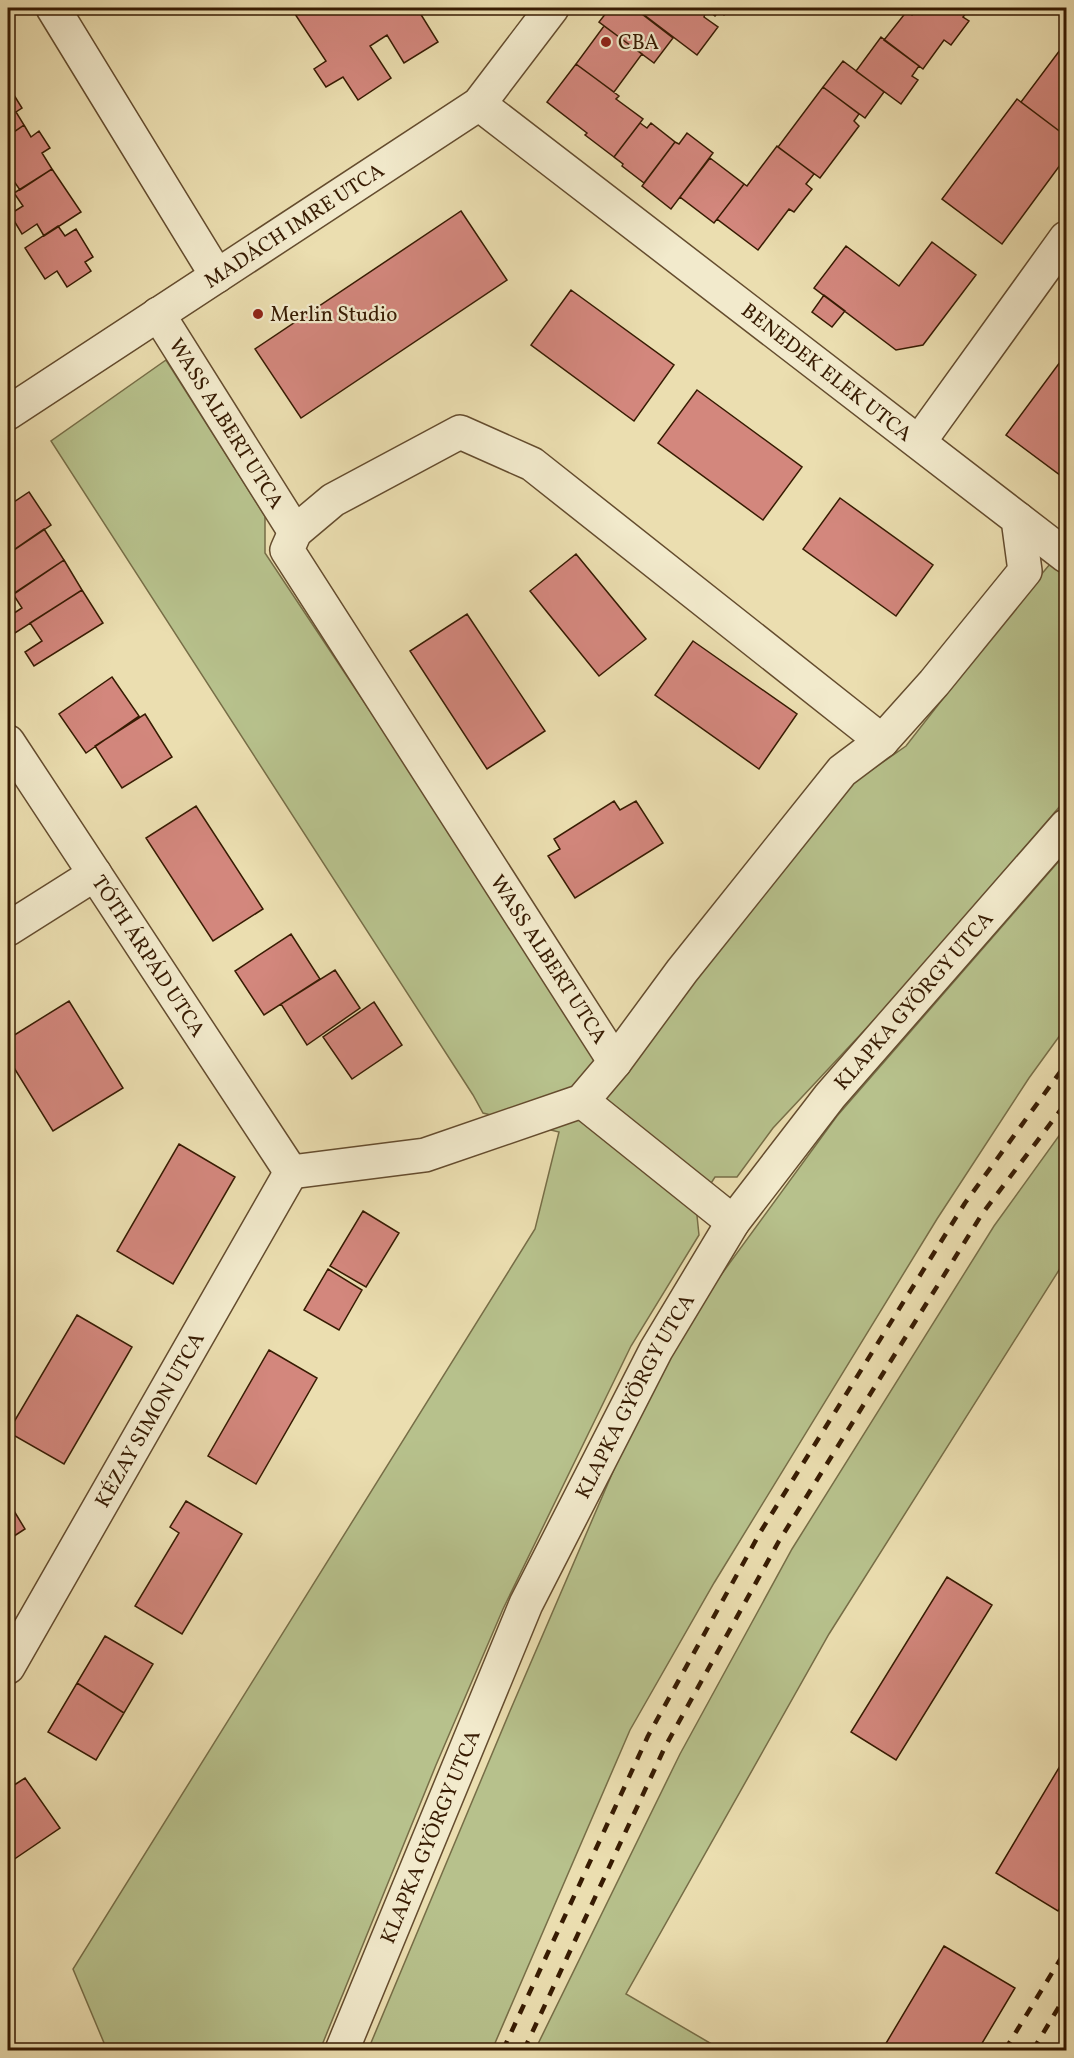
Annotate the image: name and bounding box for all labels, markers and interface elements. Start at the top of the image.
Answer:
place label: CBA [618,29,659,58]
marker: CBA [599,35,613,49]
street label: MADÁCH IMRE UTCA [199,157,391,296]
street label: BENEDEK ELEK UTCA [734,297,918,449]
place label: Merlin Studio [270,301,397,330]
marker: Merlin Studio [251,307,265,321]
street label: WASS ALBERT UTCA [161,333,290,515]
street label: TÓTH ÁRPÁD UTCA [84,870,211,1043]
street label: WASS ALBERT UTCA [482,870,614,1050]
street label: KLAPKA GYÖRGY UTCA [828,906,1001,1097]
street label: KLAPKA GYÖRGY UTCA [569,1289,703,1504]
street label: KÉZAY SIMON UTCA [89,1327,213,1514]
street label: KLAPKA GYÖRGY UTCA [374,1725,489,1948]

